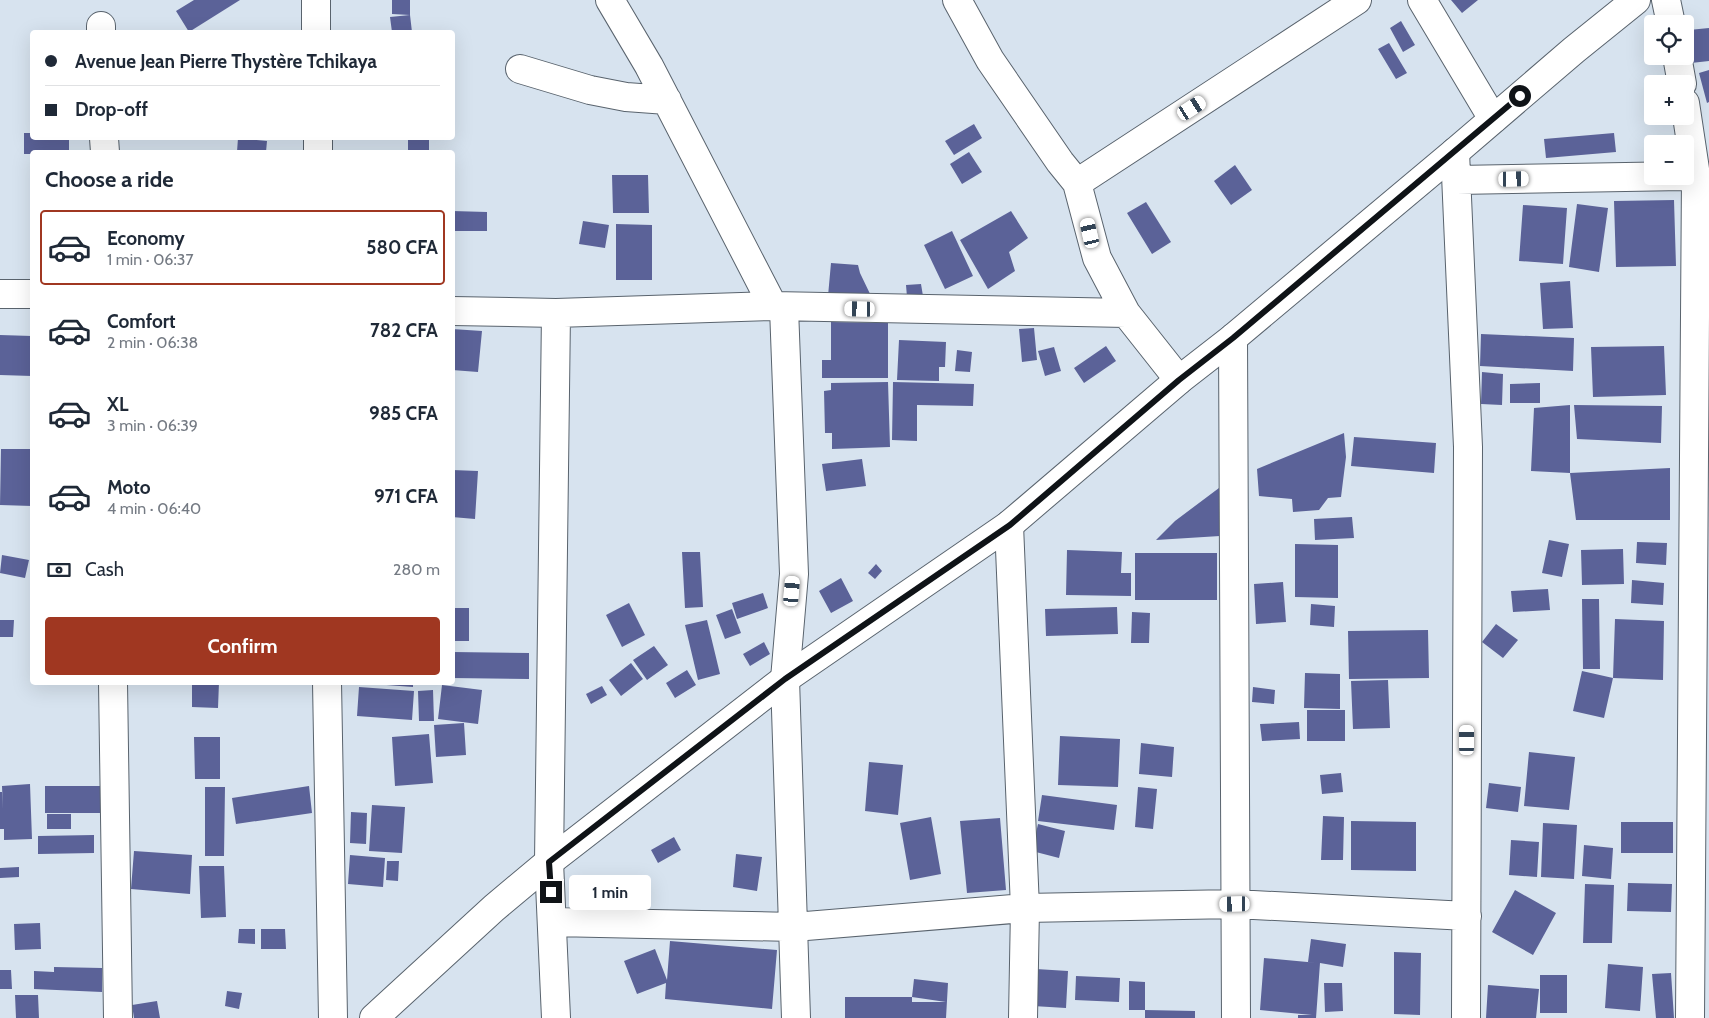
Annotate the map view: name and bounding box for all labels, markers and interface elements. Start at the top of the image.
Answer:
map controls [1644,15,1694,185]
button: locate [1644,15,1694,65]
text: Avenue Jean Pierre Thystère Tchikaya [75,50,377,73]
button: + [1644,75,1694,125]
route start [1509,85,1531,107]
car [1175,94,1208,122]
text: Drop-off [75,98,148,121]
button: − [1644,135,1694,185]
text: Choose a ride [45,166,174,193]
car [1498,171,1529,187]
car [1079,217,1100,249]
icon: car [47,225,92,270]
text: Economy [107,227,185,250]
text: 580 CFA [366,236,438,259]
text: 1 min · 06:37 [107,250,193,269]
car [844,301,875,317]
icon: car [47,308,92,353]
text: Comfort [107,310,176,333]
text: 782 CFA [370,319,438,342]
text: 2 min · 06:38 [107,333,198,352]
icon: car [47,391,92,436]
text: XL [107,393,128,416]
text: 985 CFA [369,402,438,425]
text: 3 min · 06:39 [107,416,198,435]
icon: car [47,474,92,519]
text: Moto [107,476,151,499]
text: 971 CFA [374,485,438,508]
text: 4 min · 06:40 [107,499,201,518]
icon: cash [45,556,73,584]
text: Cash [85,558,124,581]
text: 280 m [393,560,440,579]
car [783,575,800,607]
button: Confirm [45,617,440,675]
car [1459,725,1474,755]
callout: 1 min [568,874,651,910]
route end [540,881,562,903]
text: 1 min [592,883,628,902]
car [1219,896,1250,912]

